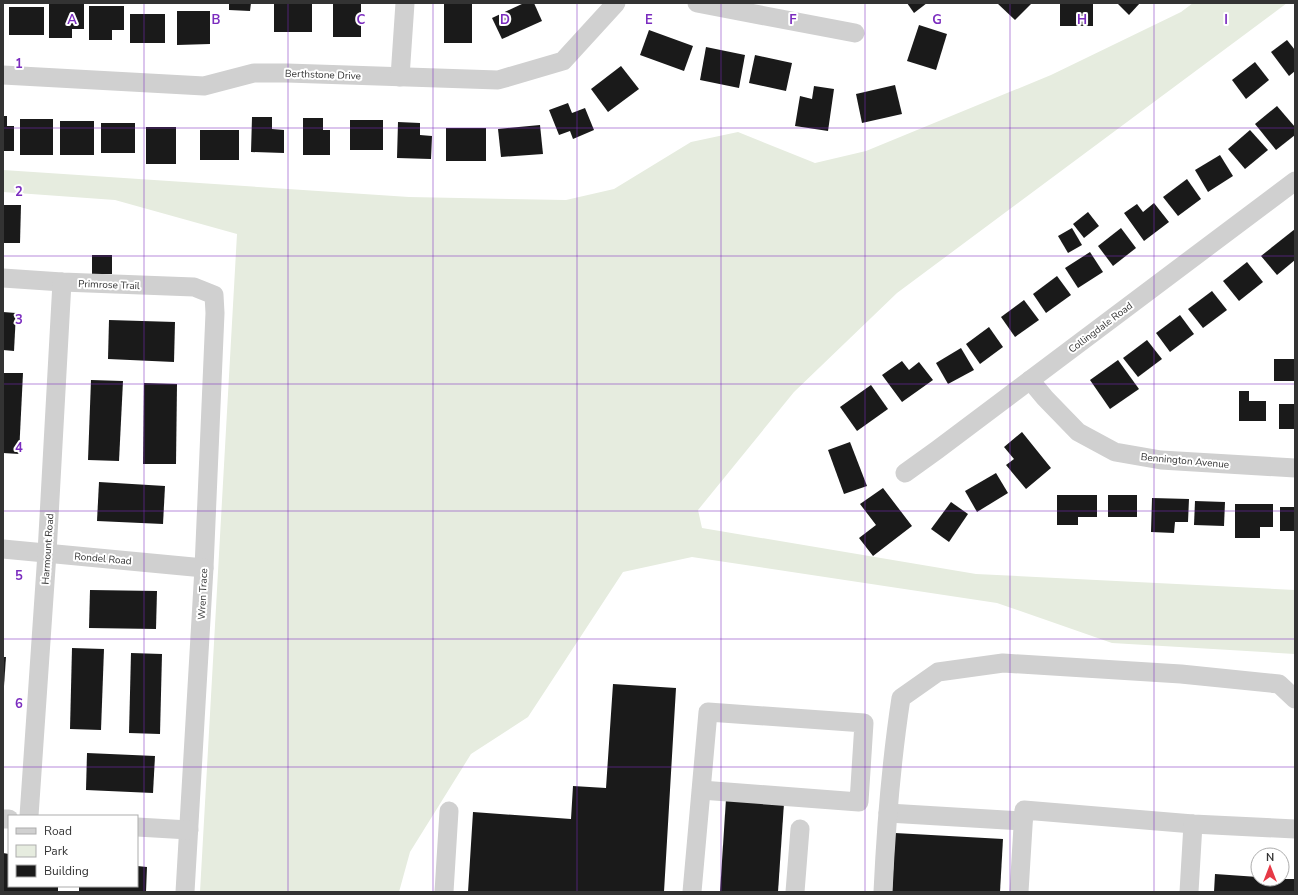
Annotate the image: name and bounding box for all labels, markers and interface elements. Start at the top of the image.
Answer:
text: A [67,11,77,29]
text: B [212,11,221,29]
text: C [357,11,366,29]
text: D [500,11,510,29]
text: E [645,11,653,29]
text: F [789,11,797,29]
text: G [932,11,942,29]
text: H [1077,11,1087,29]
text: I [1224,11,1228,29]
text: 1 [15,55,23,73]
street label: Berthstone Drive [285,67,361,83]
text: 2 [15,183,23,201]
street label: Primrose Trail [78,277,140,293]
street label: Collingdale Road [1066,299,1136,357]
text: 3 [15,311,23,329]
text: 4 [15,439,23,457]
street label: Bennington Avenue [1140,450,1230,472]
street label: Harmount Road [39,513,57,585]
street label: Rondel Road [74,550,132,569]
text: 5 [15,567,23,585]
street label: Wren Trace [195,568,211,620]
text: 6 [15,695,23,713]
legend [8,815,138,887]
text: Road [44,823,72,839]
text: Park [44,843,69,859]
north arrow [1250,847,1290,887]
text: N [1266,850,1274,865]
text: Building [44,863,89,879]

